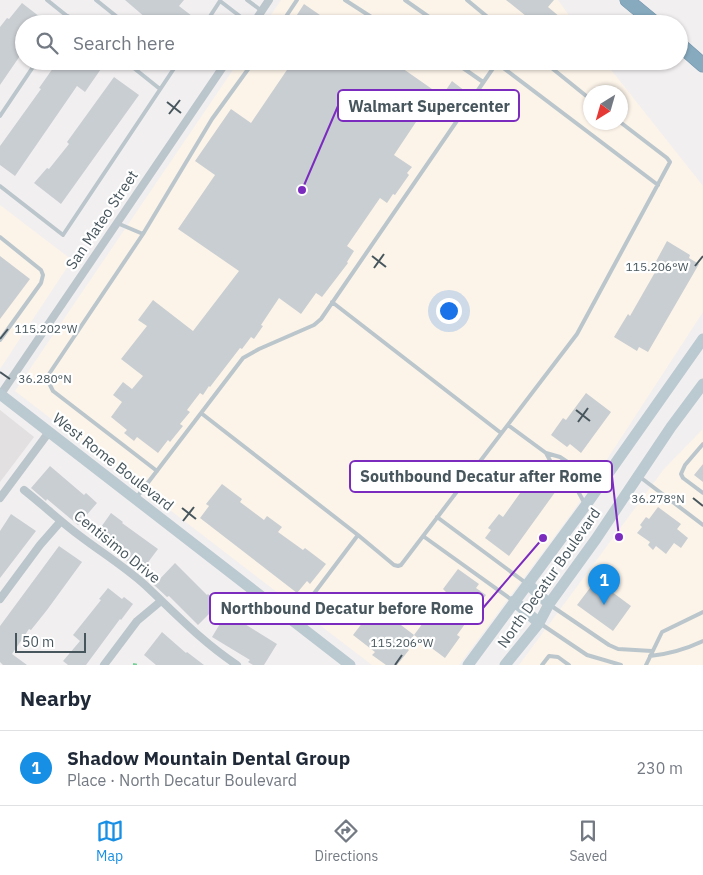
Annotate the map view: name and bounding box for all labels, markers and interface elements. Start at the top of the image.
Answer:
search box [15,15,688,70]
icon: search [33,29,61,57]
text: Search here [73,31,175,55]
north arrow [583,85,628,130]
callout: Walmart Supercenter [338,90,519,121]
text: Walmart Supercenter [348,96,510,116]
street label: San Mateo Street [61,167,142,273]
text: 115.206°W [626,259,689,274]
your location [436,298,462,324]
text: 115.202°W [15,321,78,336]
text: 36.280°N [18,371,72,386]
street label: West Rome Boulevard [49,408,178,515]
callout: Southbound Decatur after Rome [350,461,612,492]
text: Southbound Decatur after Rome [360,466,602,486]
text: 36.278°N [631,491,685,506]
street label: North Decatur Boulevard [493,504,604,652]
street label: Centisimo Drive [70,506,164,587]
pin: 1 [588,564,620,605]
callout: Northbound Decatur before Rome [210,593,483,624]
text: Northbound Decatur before Rome [221,598,473,618]
scale bar [15,630,86,653]
text: 50 m [22,633,54,651]
text: 115.206°W [371,635,434,650]
text: Nearby [20,684,91,712]
text: Shadow Mountain Dental Group [67,746,350,770]
text: 1 [31,758,41,778]
text: 230 m [636,758,683,778]
text: Place · North Decatur Boulevard [67,770,297,790]
tab: Map [96,817,124,865]
tab: Directions [315,817,378,865]
tab: Saved [569,817,607,865]

